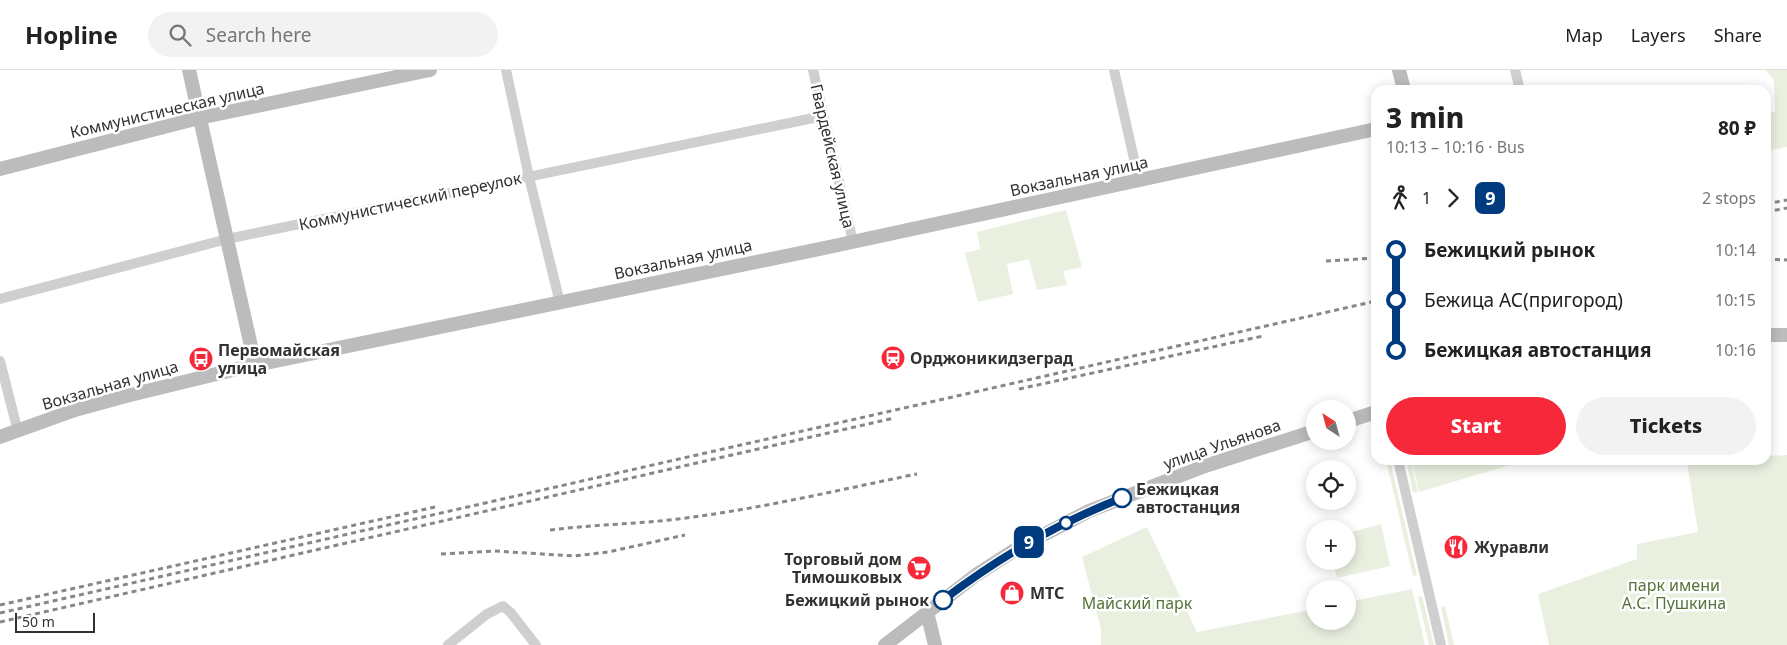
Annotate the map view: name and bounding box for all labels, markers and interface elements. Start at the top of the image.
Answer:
search box [148,12,498,57]
text: Hopline [25,18,118,51]
icon: search [166,21,194,49]
text: Search here [206,22,312,48]
text: Map [1565,23,1603,47]
text: Layers [1631,23,1686,47]
text: Share [1714,23,1762,47]
street label: Коммунистическая улица [68,77,266,143]
street label: Гвардейская улица [806,82,860,230]
text: 3 min [1386,98,1464,136]
text: 80 ₽ [1718,115,1756,141]
text: 10:13 – 10:16 · Bus [1386,136,1525,158]
street label: Вокзальная улица [1008,151,1150,201]
street label: Коммунистический переулок [297,167,524,235]
icon: walk [1386,184,1414,212]
icon: forward [1439,184,1467,212]
text: 9 [1485,186,1495,210]
text: 1 [1422,187,1431,209]
text: 2 stops [1702,187,1756,209]
street label: Вокзальная улица [612,234,754,284]
text: Бежицкий рынок [1424,237,1595,263]
text: 10:14 [1715,239,1756,261]
text: Бежица АС(пригород) [1424,287,1623,313]
text: 10:15 [1715,289,1756,311]
text: Бежицкая автостанция [1424,337,1651,363]
place label: Первомайская улица [217,339,340,379]
text: 10:16 [1715,339,1756,361]
station icon: Орджоникидзеград [880,345,906,371]
bus stop icon: Первомайская улица [188,346,214,372]
place label: Орджоникидзеград [910,347,1074,369]
street label: Вокзальная улица [39,355,181,415]
button: Start [1386,397,1566,455]
button: Tickets [1576,397,1756,455]
north arrow [1306,400,1356,450]
map controls [1306,400,1356,630]
street label: улица Ульянова [1160,414,1284,474]
button: locate [1306,460,1356,510]
place label: Бежицкая автостанция [1136,478,1240,518]
marker: Бежицкая автостанция [1112,488,1132,508]
unlabelled marker [1059,516,1073,530]
button: + [1306,520,1356,570]
line badge: 9 [1013,526,1045,558]
text: 9 [1024,530,1034,554]
restaurant icon: Журавли [1443,534,1469,560]
place label: Журавли [1474,536,1549,558]
place label: Торговый дом Тимошковых [784,548,903,588]
supermarket icon: Торговый дом Тимошковых [906,555,932,581]
park label: парк имени А.С. Пушкина [1622,574,1726,614]
shop icon: МТС [999,580,1025,606]
button: − [1306,580,1356,630]
place label: МТС [1030,582,1064,604]
place label: Бежицкий рынок [785,589,929,611]
marker: Бежицкий рынок [933,590,953,610]
park label: Майский парк [1082,592,1193,614]
scale bar [15,610,95,633]
text: 50 m [22,612,55,631]

